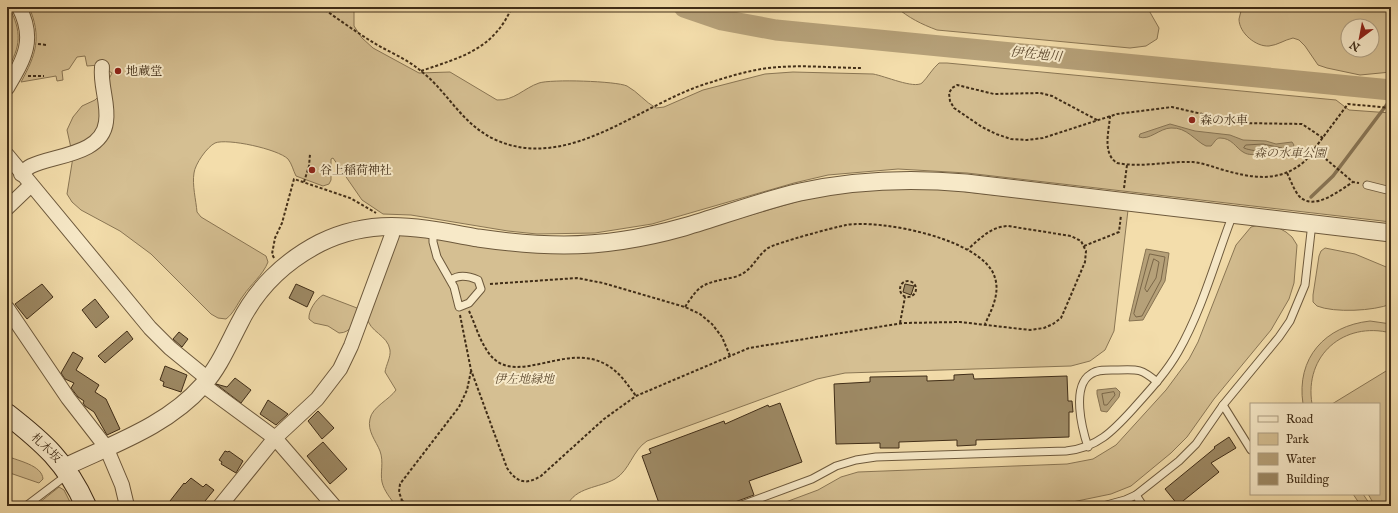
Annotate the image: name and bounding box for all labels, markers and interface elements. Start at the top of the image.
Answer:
north arrow [1340,18,1380,58]
text: N [1347,37,1364,55]
water label: 伊佐地川 [1009,44,1065,66]
place label: 地蔵堂 [126,64,162,79]
marker: 地蔵堂 [113,66,123,76]
place label: 森の水車 [1200,113,1248,128]
marker: 森の水車 [1187,115,1197,125]
park label: 森の水車公園 [1254,146,1328,161]
place label: 谷上稲荷神社 [320,163,392,178]
marker: 谷上稲荷神社 [307,165,317,175]
park label: 伊左地緑地 [494,372,556,387]
legend [1250,403,1380,495]
text: Road [1286,412,1314,427]
street label: 札木坂 [28,430,64,466]
text: Park [1286,432,1309,447]
text: Water [1286,452,1317,467]
text: Building [1286,472,1330,487]

